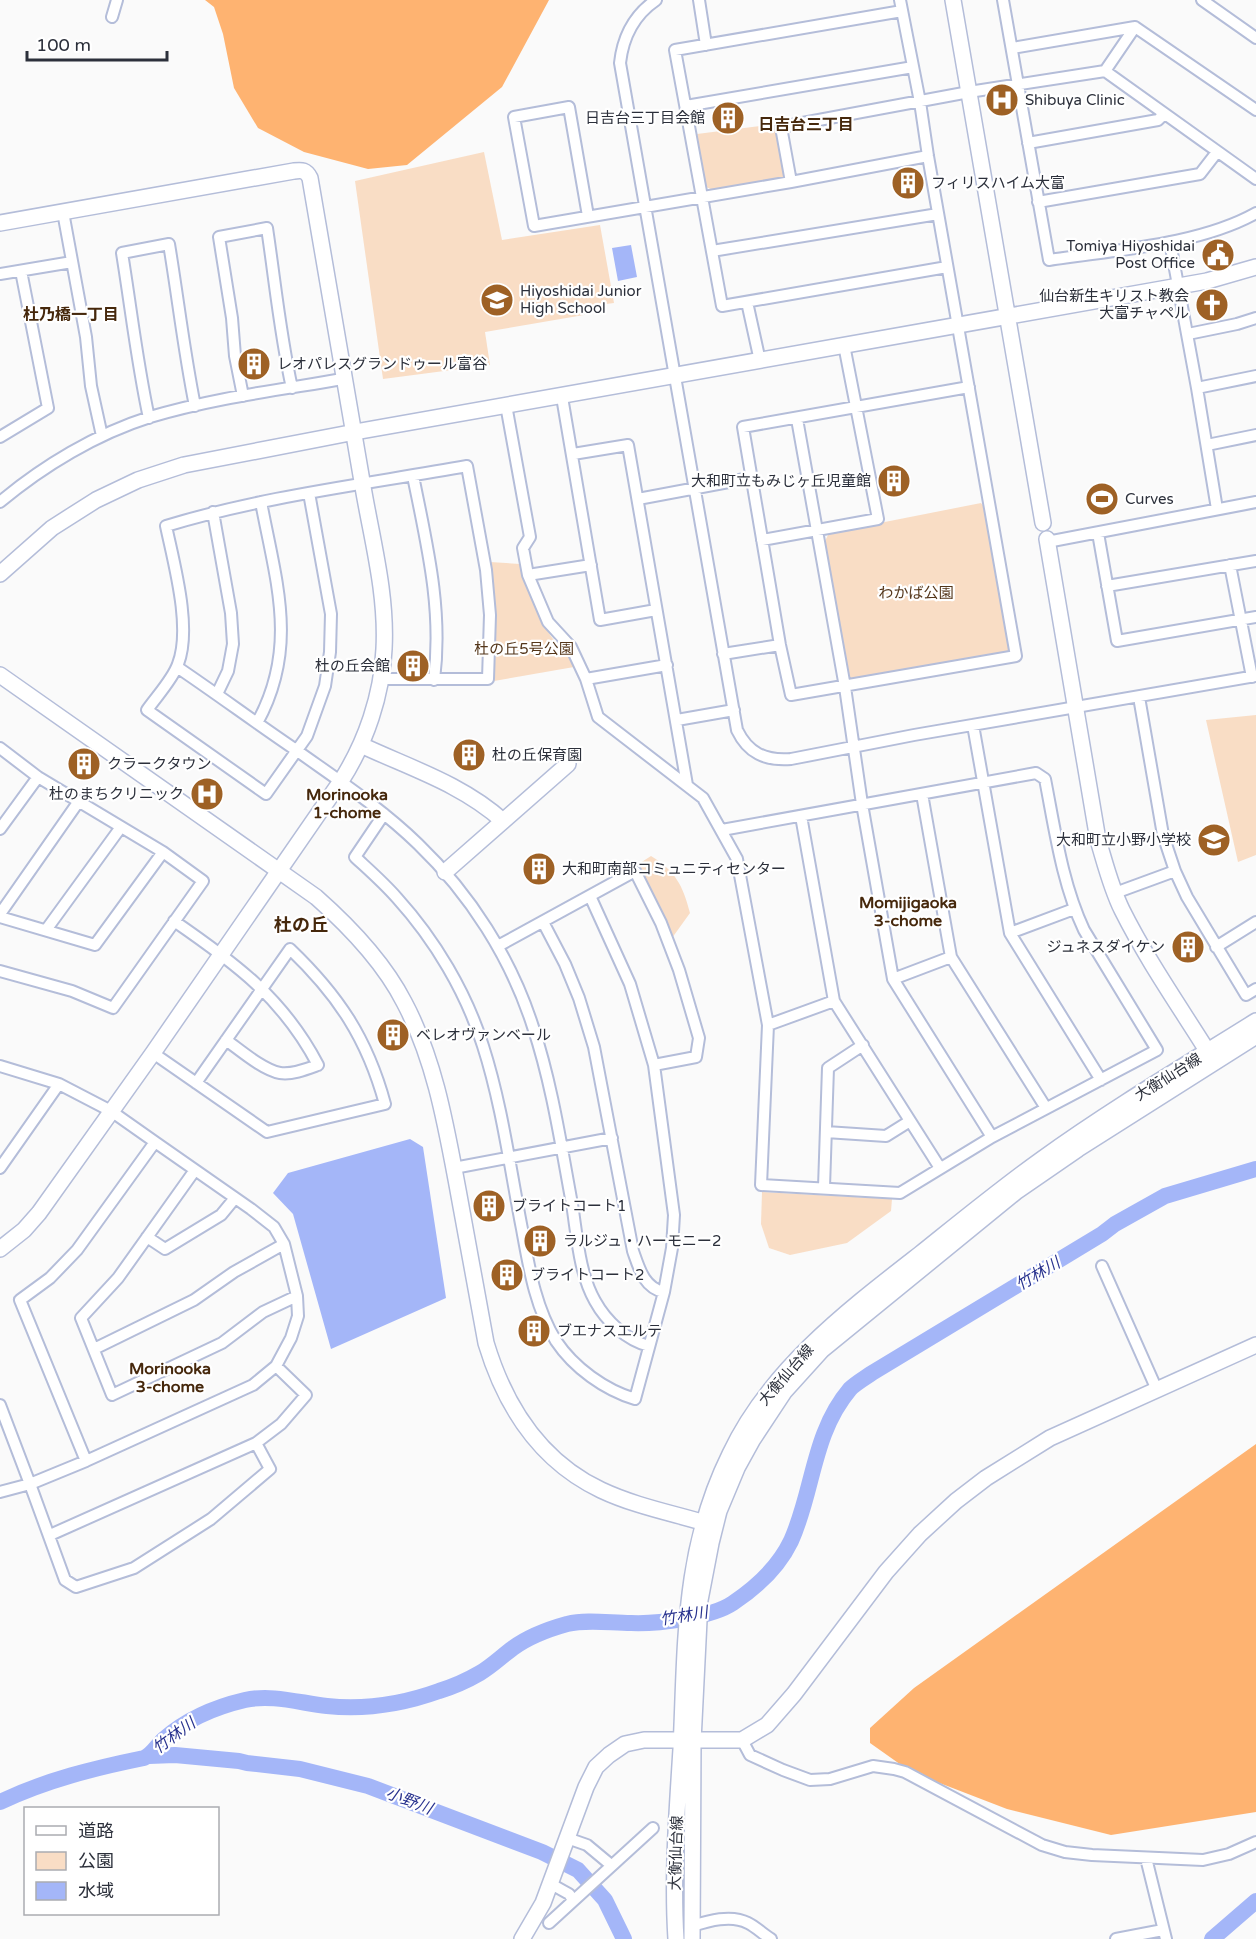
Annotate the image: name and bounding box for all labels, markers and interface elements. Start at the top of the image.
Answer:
scale bar [27,24,166,62]
text: 100 m [36,34,91,56]
hospital icon: Shibuya Clinic [984,82,1020,118]
place label: Shibuya Clinic [1025,91,1125,109]
building icon: 日吉台三丁目会館 [710,100,746,136]
place label: 日吉台三丁目会館 [585,109,705,127]
district label: 日吉台三丁目 [758,115,854,135]
building icon: フィリスハイム大富 [890,165,926,201]
place label: フィリスハイム大富 [931,174,1065,192]
place label: Tomiya Hiyoshidai Post Office [1066,237,1195,272]
public building icon: Tomiya Hiyoshidai Post Office [1200,237,1236,273]
school or university icon: Hiyoshidai Junior High School [479,282,515,318]
place label: Hiyoshidai Junior High School [520,282,642,317]
place label: 仙台新生キリスト教会 大富チャペル [1039,287,1189,322]
church icon: 仙台新生キリスト教会 大富チャペル [1194,287,1230,323]
district label: 杜乃橋一丁目 [23,305,119,325]
building icon: レオパレスグランドゥール富谷 [236,346,272,382]
place label: レオパレスグランドゥール富谷 [277,355,487,373]
building icon: 大和町立もみじヶ丘児童館 [876,463,912,499]
place label: 大和町立もみじヶ丘児童館 [691,472,871,490]
sports icon: Curves [1084,481,1120,517]
place label: Curves [1125,490,1174,508]
park label: わかば公園 [878,584,954,602]
park label: 杜の丘5号公園 [474,640,574,658]
building icon: 杜の丘会館 [395,648,431,684]
place label: 杜の丘会館 [315,657,390,675]
building icon: 杜の丘保育園 [451,737,487,773]
building icon: クラークタウン [66,746,102,782]
place label: 杜の丘保育園 [492,746,582,764]
place label: クラークタウン [107,755,211,773]
hospital icon: 杜のまちクリニック [189,776,225,812]
place label: 杜のまちクリニック [49,785,184,803]
district label: Morinooka 1-chome [306,785,388,823]
school or university icon: 大和町立小野小学校 [1196,822,1232,858]
place label: 大和町立小野小学校 [1056,831,1191,849]
building icon: 大和町南部コミュニティセンター [521,851,557,887]
place label: 大和町南部コミュニティセンター [562,860,786,878]
district label: Momijigaoka 3-chome [859,893,957,931]
district label: 杜の丘 [274,914,328,936]
building icon: ジュネスダイケン [1170,929,1206,965]
place label: ジュネスダイケン [1046,938,1165,956]
building icon: ベレオヴァンベール [375,1017,411,1053]
place label: ベレオヴァンベール [416,1026,551,1044]
street label: 大衡仙台線 [1131,1049,1205,1105]
building icon: ブライトコート1 [471,1188,507,1224]
place label: ブライトコート1 [512,1197,626,1215]
building icon: ラルジュ・ハーモニー2 [522,1223,558,1259]
place label: ラルジュ・ハーモニー2 [563,1232,721,1250]
water label: 竹林川 [1012,1252,1065,1295]
building icon: ブライトコート2 [489,1257,525,1293]
place label: ブライトコート2 [530,1266,644,1284]
building icon: ブエナスエルテ [516,1313,552,1349]
place label: ブエナスエルテ [557,1322,662,1340]
street label: 大衡仙台線 [755,1341,817,1409]
district label: Morinooka 3-chome [129,1359,211,1397]
water label: 竹林川 [659,1602,711,1630]
water label: 竹林川 [149,1713,201,1758]
water label: 小野川 [383,1783,437,1820]
legend [24,1807,219,1915]
street label: 大衡仙台線 [666,1815,686,1891]
text: 道路 [78,1820,114,1842]
text: 公園 [78,1850,114,1872]
text: 水域 [78,1880,114,1902]

